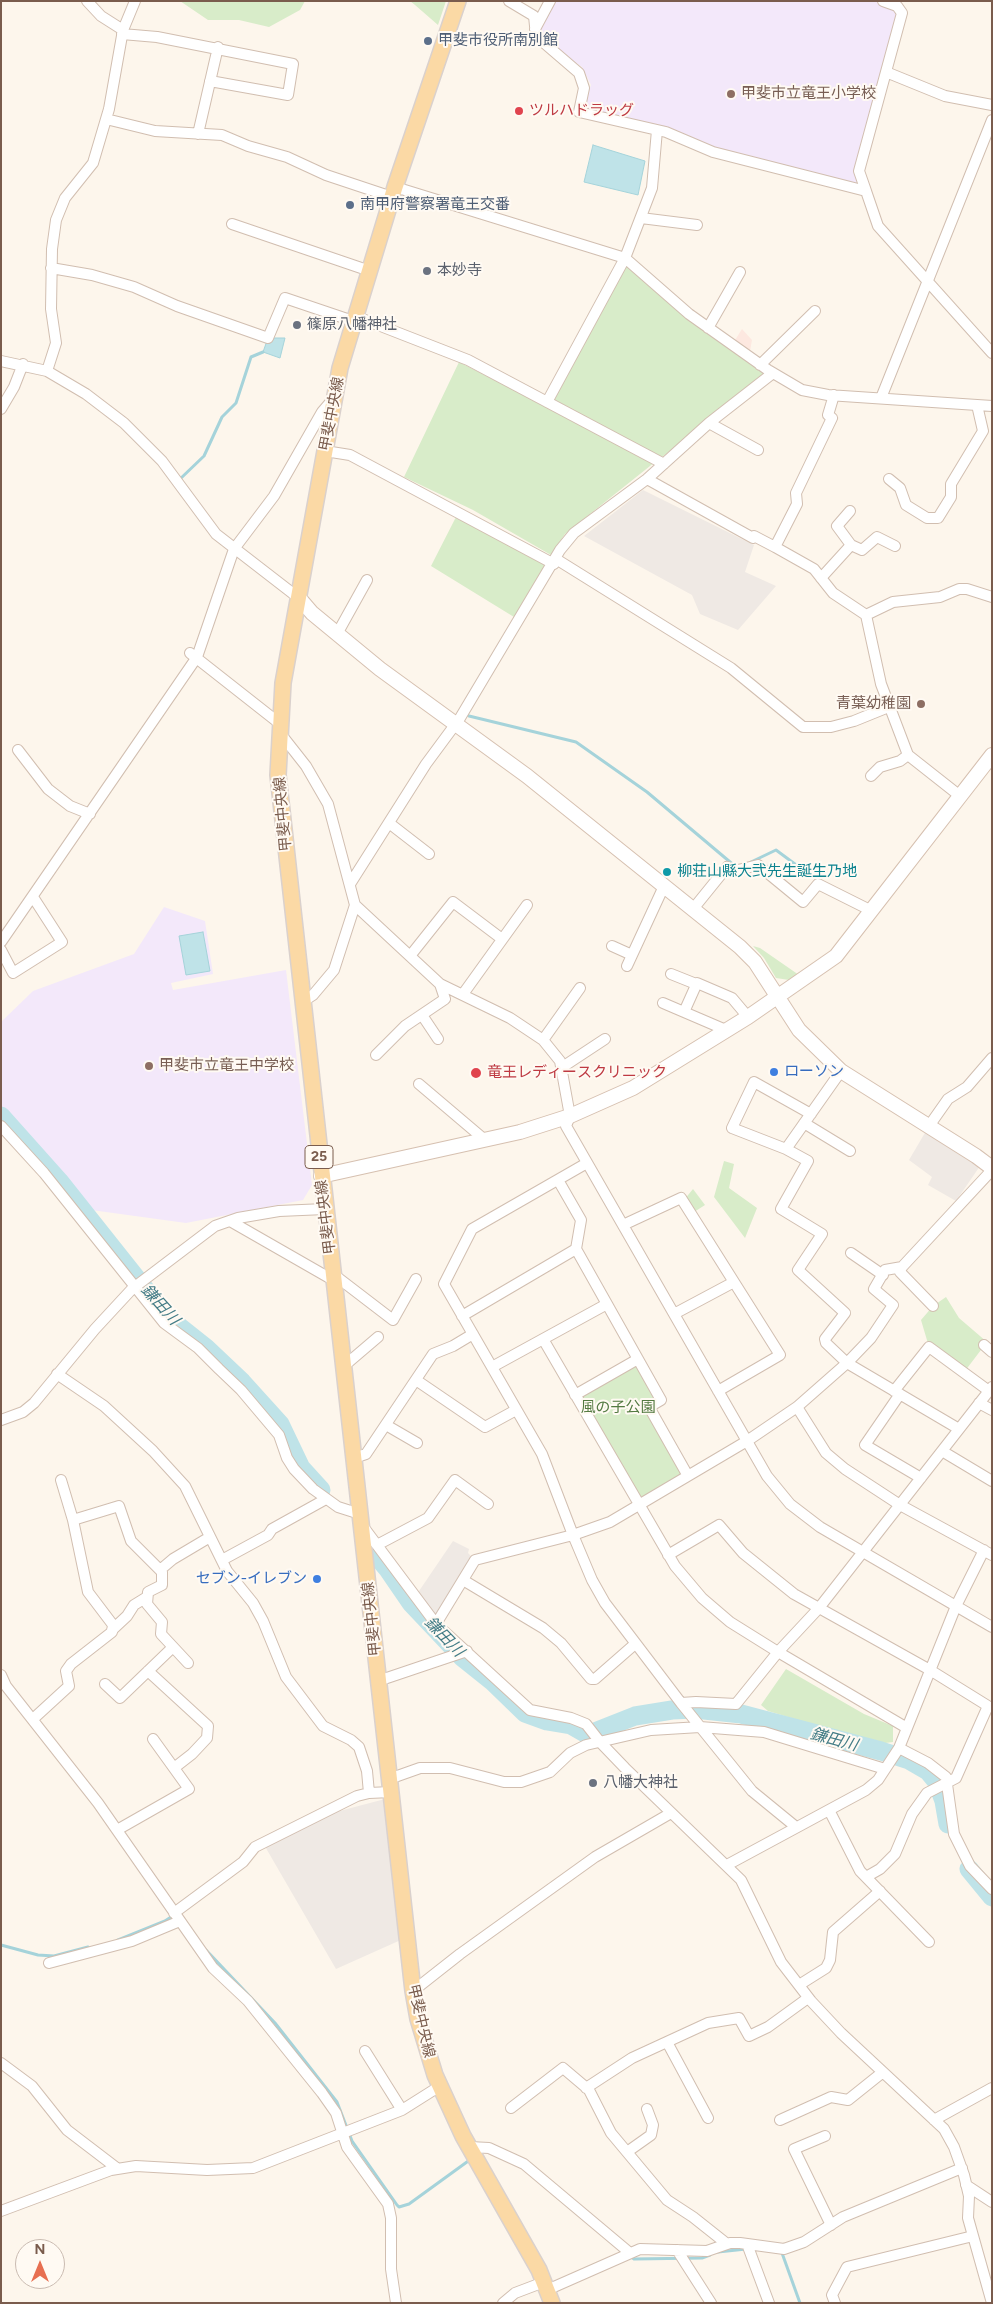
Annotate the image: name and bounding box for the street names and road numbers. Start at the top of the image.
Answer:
street label: 甲斐中央線 [316,375,348,453]
street label: 甲斐中央線 [271,776,295,852]
road number: 25 [305,1146,333,1168]
street label: 甲斐中央線 [312,1179,340,1255]
street label: 甲斐中央線 [359,1581,385,1657]
street label: 甲斐中央線 [404,1982,438,2060]

